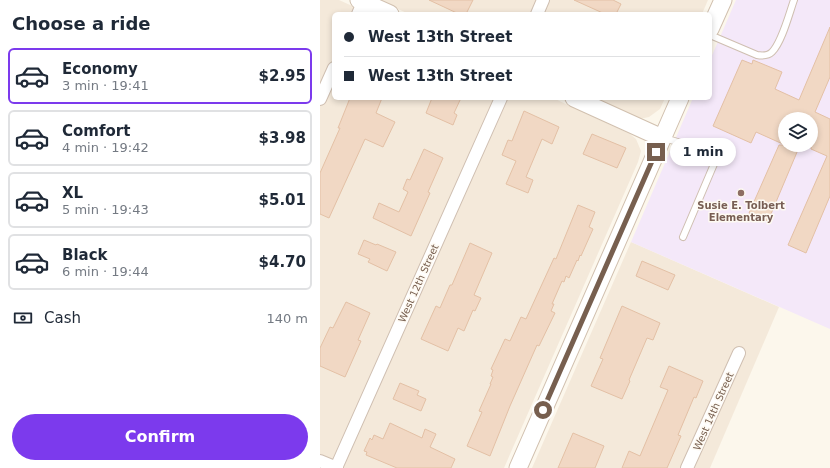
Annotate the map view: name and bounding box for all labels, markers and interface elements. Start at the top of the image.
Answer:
text: Choose a ride [12,13,151,34]
text: West 13th Street [368,28,512,46]
icon: car [14,58,50,94]
text: Economy [62,60,138,78]
text: $2.95 [259,67,306,85]
text: West 13th Street [368,67,512,85]
text: 3 min · 19:41 [62,78,149,93]
map controls [778,112,818,152]
button: layers [778,112,818,152]
icon: car [14,120,50,156]
text: Comfort [62,122,130,140]
text: $3.98 [259,129,306,147]
callout: 1 min [670,138,736,166]
text: 4 min · 19:42 [62,140,149,155]
route end [647,143,665,161]
text: 1 min [683,144,723,159]
icon: car [14,182,50,218]
text: XL [62,184,83,202]
marker: Susie E. Tolbert Elementary [736,188,746,198]
text: $5.01 [259,191,306,209]
place label: Susie E. Tolbert Elementary [697,200,785,223]
text: 5 min · 19:43 [62,202,149,217]
street label: West 12th Street [396,242,441,324]
icon: car [14,244,50,280]
text: Black [62,246,108,264]
text: $4.70 [259,253,306,271]
text: 6 min · 19:44 [62,264,149,279]
icon: cash [12,307,34,329]
text: Cash [44,309,81,327]
text: 140 m [266,311,308,326]
street label: West 14th Street [691,370,736,452]
route start [534,401,552,419]
button: Confirm [12,414,308,460]

